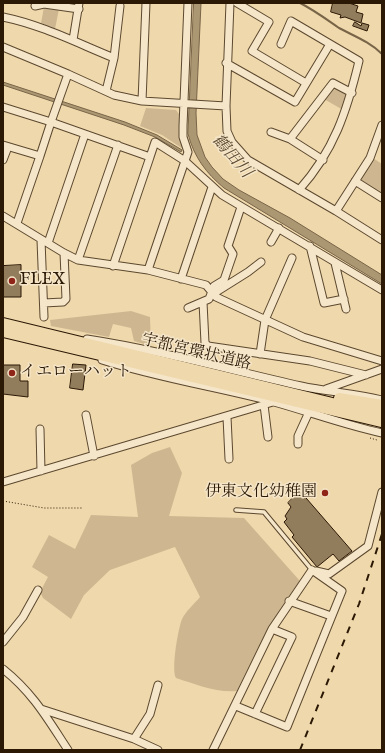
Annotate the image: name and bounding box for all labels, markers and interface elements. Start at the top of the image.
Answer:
water label: 鶴田川 [207,131,255,183]
place label: FLEX [20,271,66,291]
marker: FLEX [7,276,17,286]
street label: 宇都宮環状道路 [139,331,253,375]
place label: イエローハット [20,363,132,383]
marker: イエローハット [7,368,17,378]
place label: 伊東文化幼稚園 [205,483,317,503]
marker: 伊東文化幼稚園 [320,488,330,498]

